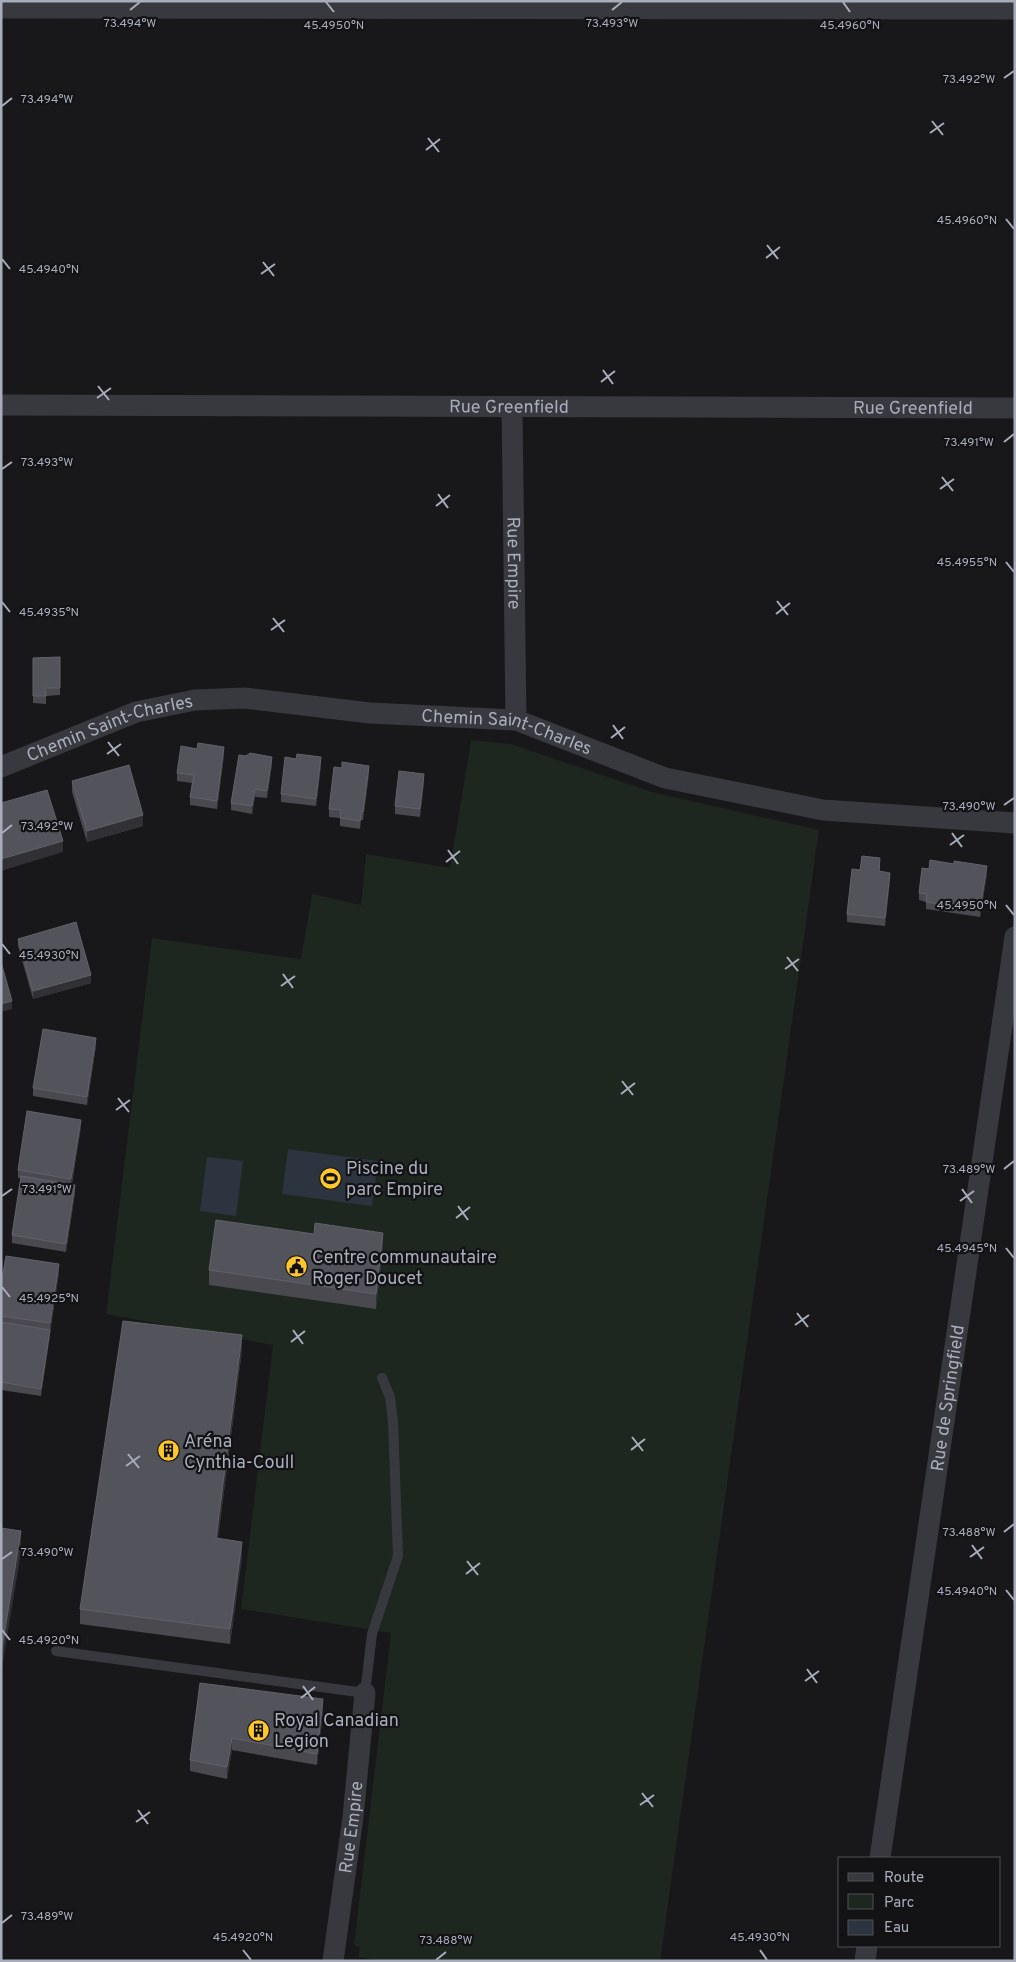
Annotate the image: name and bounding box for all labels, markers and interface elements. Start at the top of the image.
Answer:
text: 73.494°W [104,16,156,32]
text: 73.493°W [586,16,638,32]
text: 45.4950°N [304,18,364,34]
text: 45.4960°N [820,18,880,34]
text: 73.492°W [943,72,995,88]
text: 73.494°W [21,92,73,108]
text: 45.4960°N [937,213,997,229]
text: 45.4940°N [19,262,79,278]
street label: Rue Greenfield [449,396,569,420]
street label: Rue Greenfield [853,398,973,421]
text: 73.491°W [944,435,994,451]
text: 73.493°W [21,455,73,471]
street label: Rue Empire [500,516,525,610]
text: 45.4955°N [937,555,997,571]
text: 45.4935°N [19,605,79,621]
street label: Chemin Saint-Charles [24,691,195,768]
street label: Chemin Saint-Charles [421,705,595,761]
text: 73.490°W [943,799,995,815]
text: 73.492°W [21,819,73,835]
text: 45.4950°N [937,898,997,914]
text: 45.4930°N [19,948,79,964]
place label: Piscine du parc Empire [346,1158,443,1202]
text: 73.489°W [943,1162,995,1178]
sports icon: Piscine du parc Empire [318,1166,342,1190]
text: 73.491°W [22,1182,72,1198]
text: 45.4945°N [937,1241,997,1257]
place label: Centre communautaire Roger Doucet [312,1247,497,1291]
public building icon: Centre communautaire Roger Doucet [284,1255,308,1279]
text: 45.4925°N [19,1291,79,1307]
street label: Rue de Springfield [927,1323,971,1473]
place label: Aréna Cynthia-Coull [184,1431,294,1475]
building icon: Aréna Cynthia-Coull [156,1439,180,1463]
text: 73.488°W [942,1525,996,1541]
text: 73.490°W [21,1545,73,1561]
text: 45.4940°N [937,1584,997,1600]
text: 45.4920°N [19,1633,79,1649]
place label: Royal Canadian Legion [274,1710,399,1754]
building icon: Royal Canadian Legion [246,1718,270,1742]
street label: Rue Empire [335,1780,369,1875]
legend [838,1857,1001,1947]
text: Route [884,1869,924,1888]
text: Parc [884,1894,914,1913]
text: 73.489°W [21,1909,73,1925]
text: Eau [884,1919,909,1938]
text: 45.4920°N [213,1930,273,1946]
text: 45.4930°N [730,1930,790,1946]
text: 73.488°W [419,1933,473,1949]

